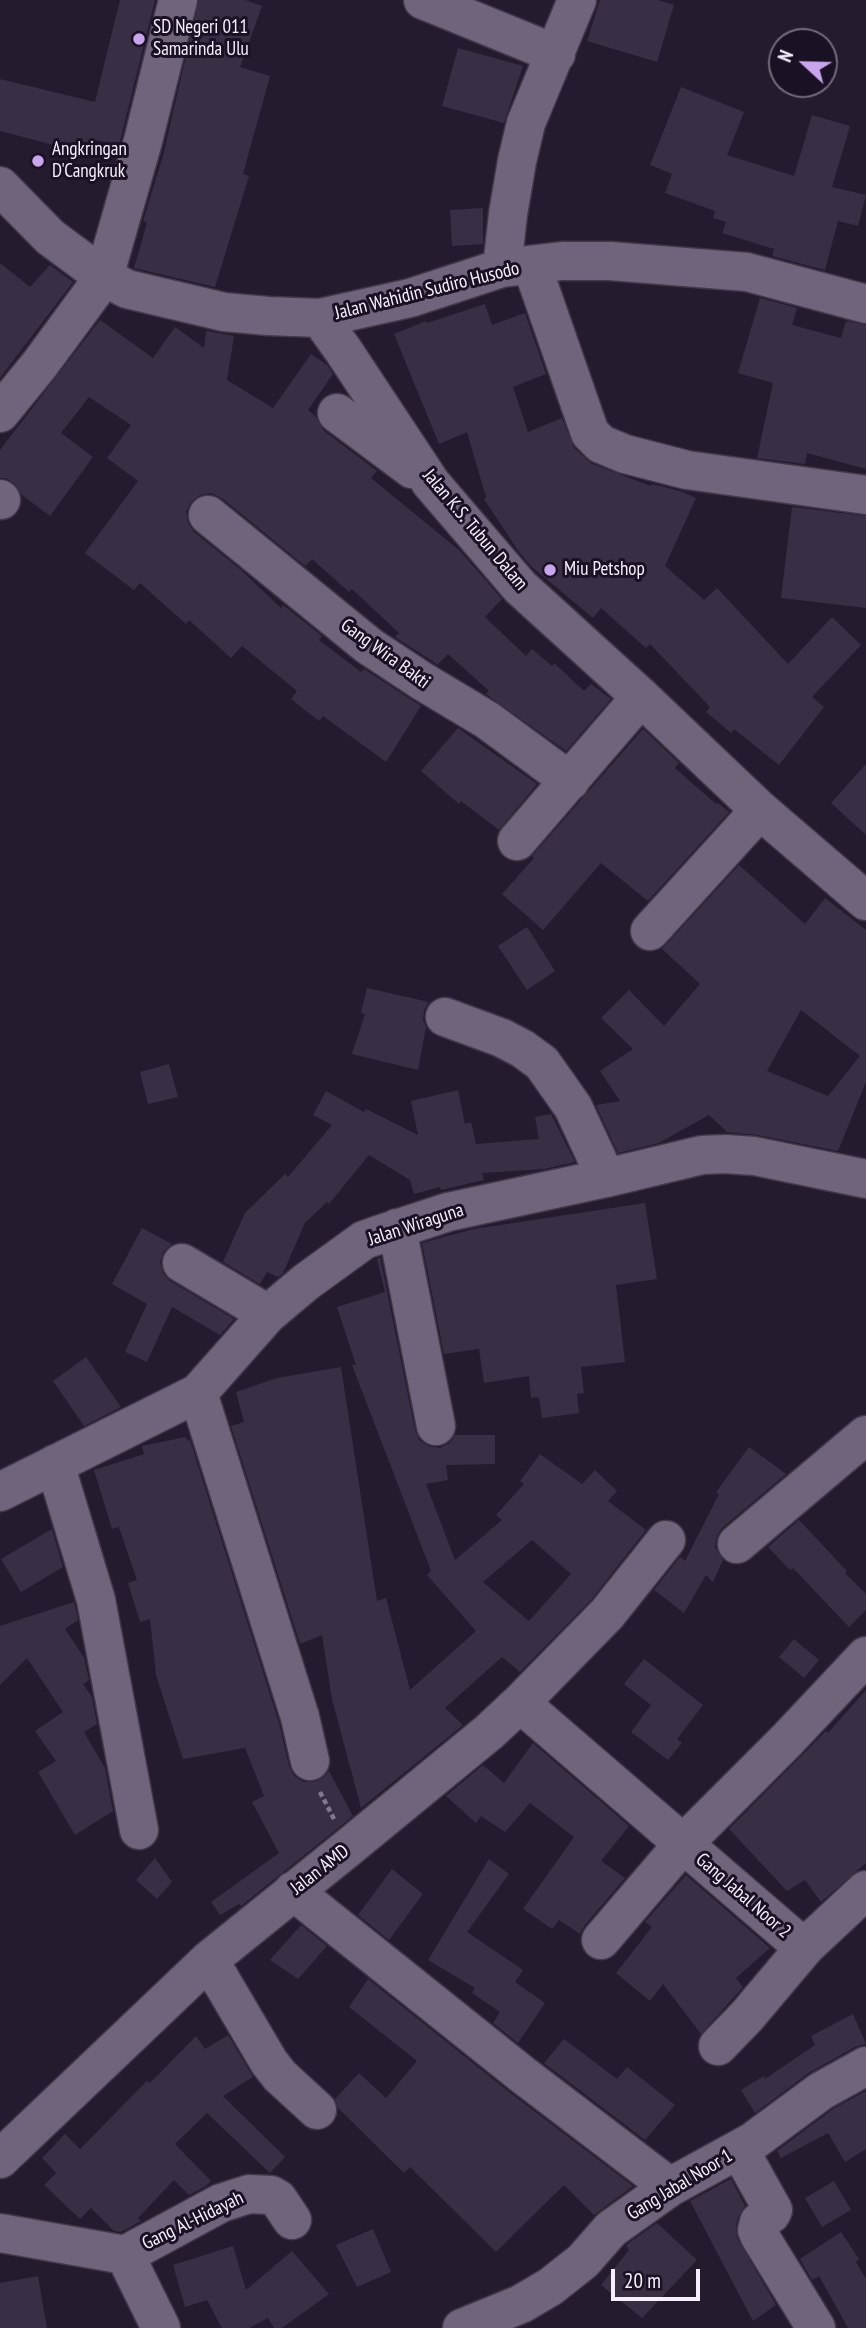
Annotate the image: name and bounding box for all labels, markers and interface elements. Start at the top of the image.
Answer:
place label: SD Negeri 011 Samarinda Ulu [153,17,249,61]
north arrow [768,28,838,98]
marker: SD Negeri 011 Samarinda Ulu [131,31,147,47]
text: N [772,47,798,65]
place label: Angkringan D'Cangkruk [52,139,127,183]
marker: Angkringan D'Cangkruk [30,153,46,169]
street label: Jalan Wahidin Sudiro Husodo [332,257,522,325]
street label: Jalan K.S. Tubun Dalam [418,465,532,595]
place label: Miu Petshop [564,559,645,581]
marker: Miu Petshop [542,562,558,578]
street label: Gang Wira Bakti [336,614,434,694]
street label: Jalan Wiraguna [366,1199,466,1251]
street label: Jalan AMD [286,1840,354,1900]
street label: Gang Jabal Noor 2 [691,1849,795,1943]
street label: Gang Jabal Noor 1 [623,2145,737,2225]
street label: Gang Al-Hidayah [139,2187,247,2255]
scale bar [614,2254,703,2298]
text: 20 m [624,2267,661,2294]

